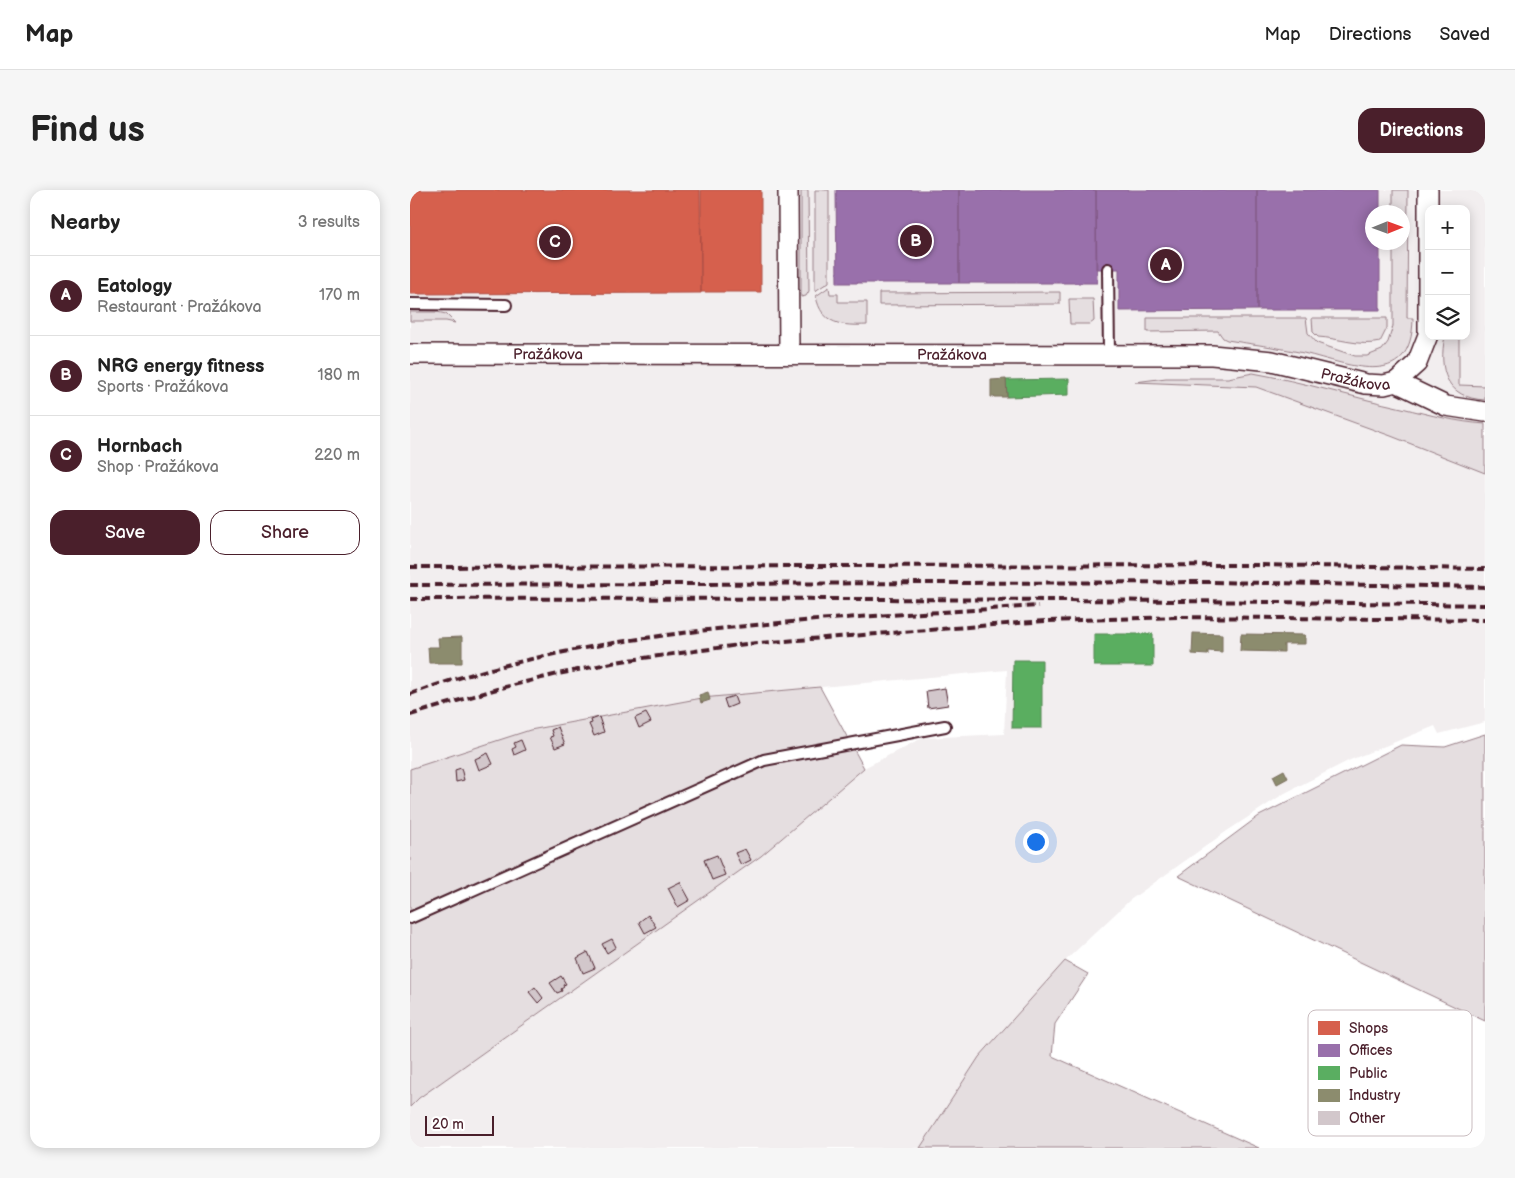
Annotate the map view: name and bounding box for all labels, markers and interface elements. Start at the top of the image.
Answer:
text: Map [25,20,73,49]
text: Map [1265,24,1301,45]
text: Directions [1329,24,1411,45]
text: Saved [1439,24,1490,45]
button: Directions [1358,108,1485,153]
text: Find us [30,109,145,152]
north arrow [1365,205,1410,250]
map controls [1425,205,1470,340]
button: + [1425,205,1470,250]
text: Nearby [50,210,120,235]
text: 3 results [298,213,360,232]
pin: B [900,222,932,260]
pin: C [539,223,571,261]
pin: A [1150,246,1182,284]
button: − [1425,250,1470,295]
text: Eatology [97,275,172,298]
text: A [61,286,71,305]
text: 170 m [319,286,360,305]
button: layers [1425,295,1470,340]
text: Restaurant · Pražákova [97,298,262,317]
street label: Pražákova [513,345,583,364]
street label: Pražákova [917,346,987,365]
text: NRG energy fitness [97,355,264,378]
street label: Pražákova [1319,364,1392,395]
text: B [60,366,72,385]
text: 180 m [318,366,360,385]
text: Sports · Pražákova [97,378,229,397]
text: Hornbach [97,435,182,458]
text: C [60,446,72,465]
text: 220 m [314,446,360,465]
text: Shop · Pražákova [97,458,219,477]
button: Save [50,510,200,555]
button: Share [210,510,360,555]
your location [1023,829,1049,855]
legend [1308,1010,1472,1136]
text: Shops [1349,1020,1388,1037]
text: Offices [1349,1042,1392,1059]
text: Public [1349,1065,1387,1082]
text: Industry [1349,1087,1401,1104]
text: Other [1349,1110,1386,1127]
scale bar [425,1113,494,1136]
text: 20 m [432,1116,464,1133]

